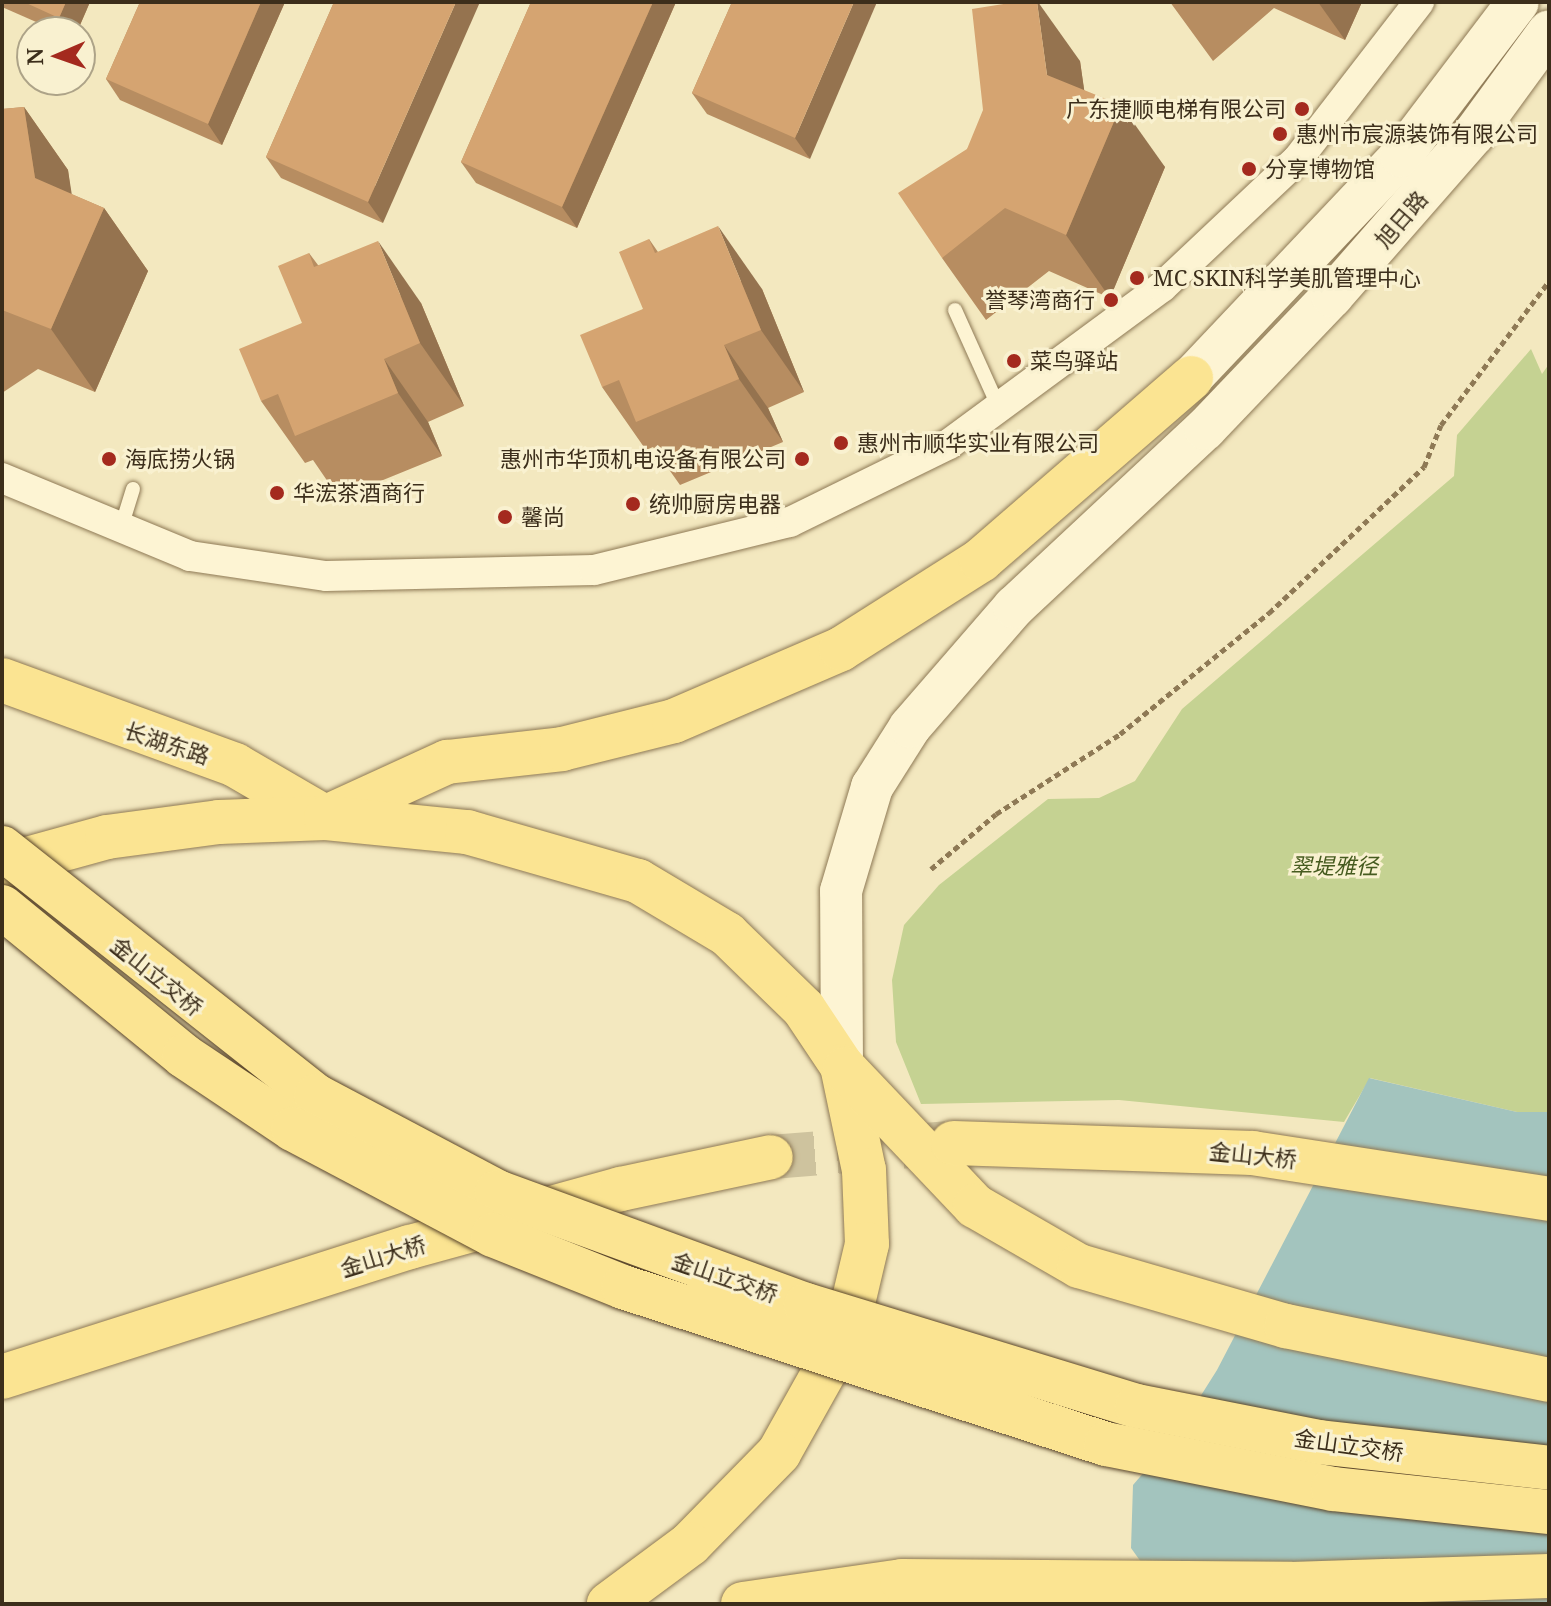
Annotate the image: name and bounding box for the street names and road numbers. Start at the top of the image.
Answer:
street label: 旭日路 [1369,185,1433,253]
street label: 长湖东路 [121,717,213,769]
street label: 金山立交桥 [106,931,208,1021]
street label: 金山大桥 [1208,1137,1298,1173]
street label: 金山大桥 [337,1231,429,1281]
street label: 金山立交桥 [669,1247,781,1307]
street label: 金山立交桥 [1293,1424,1405,1466]

